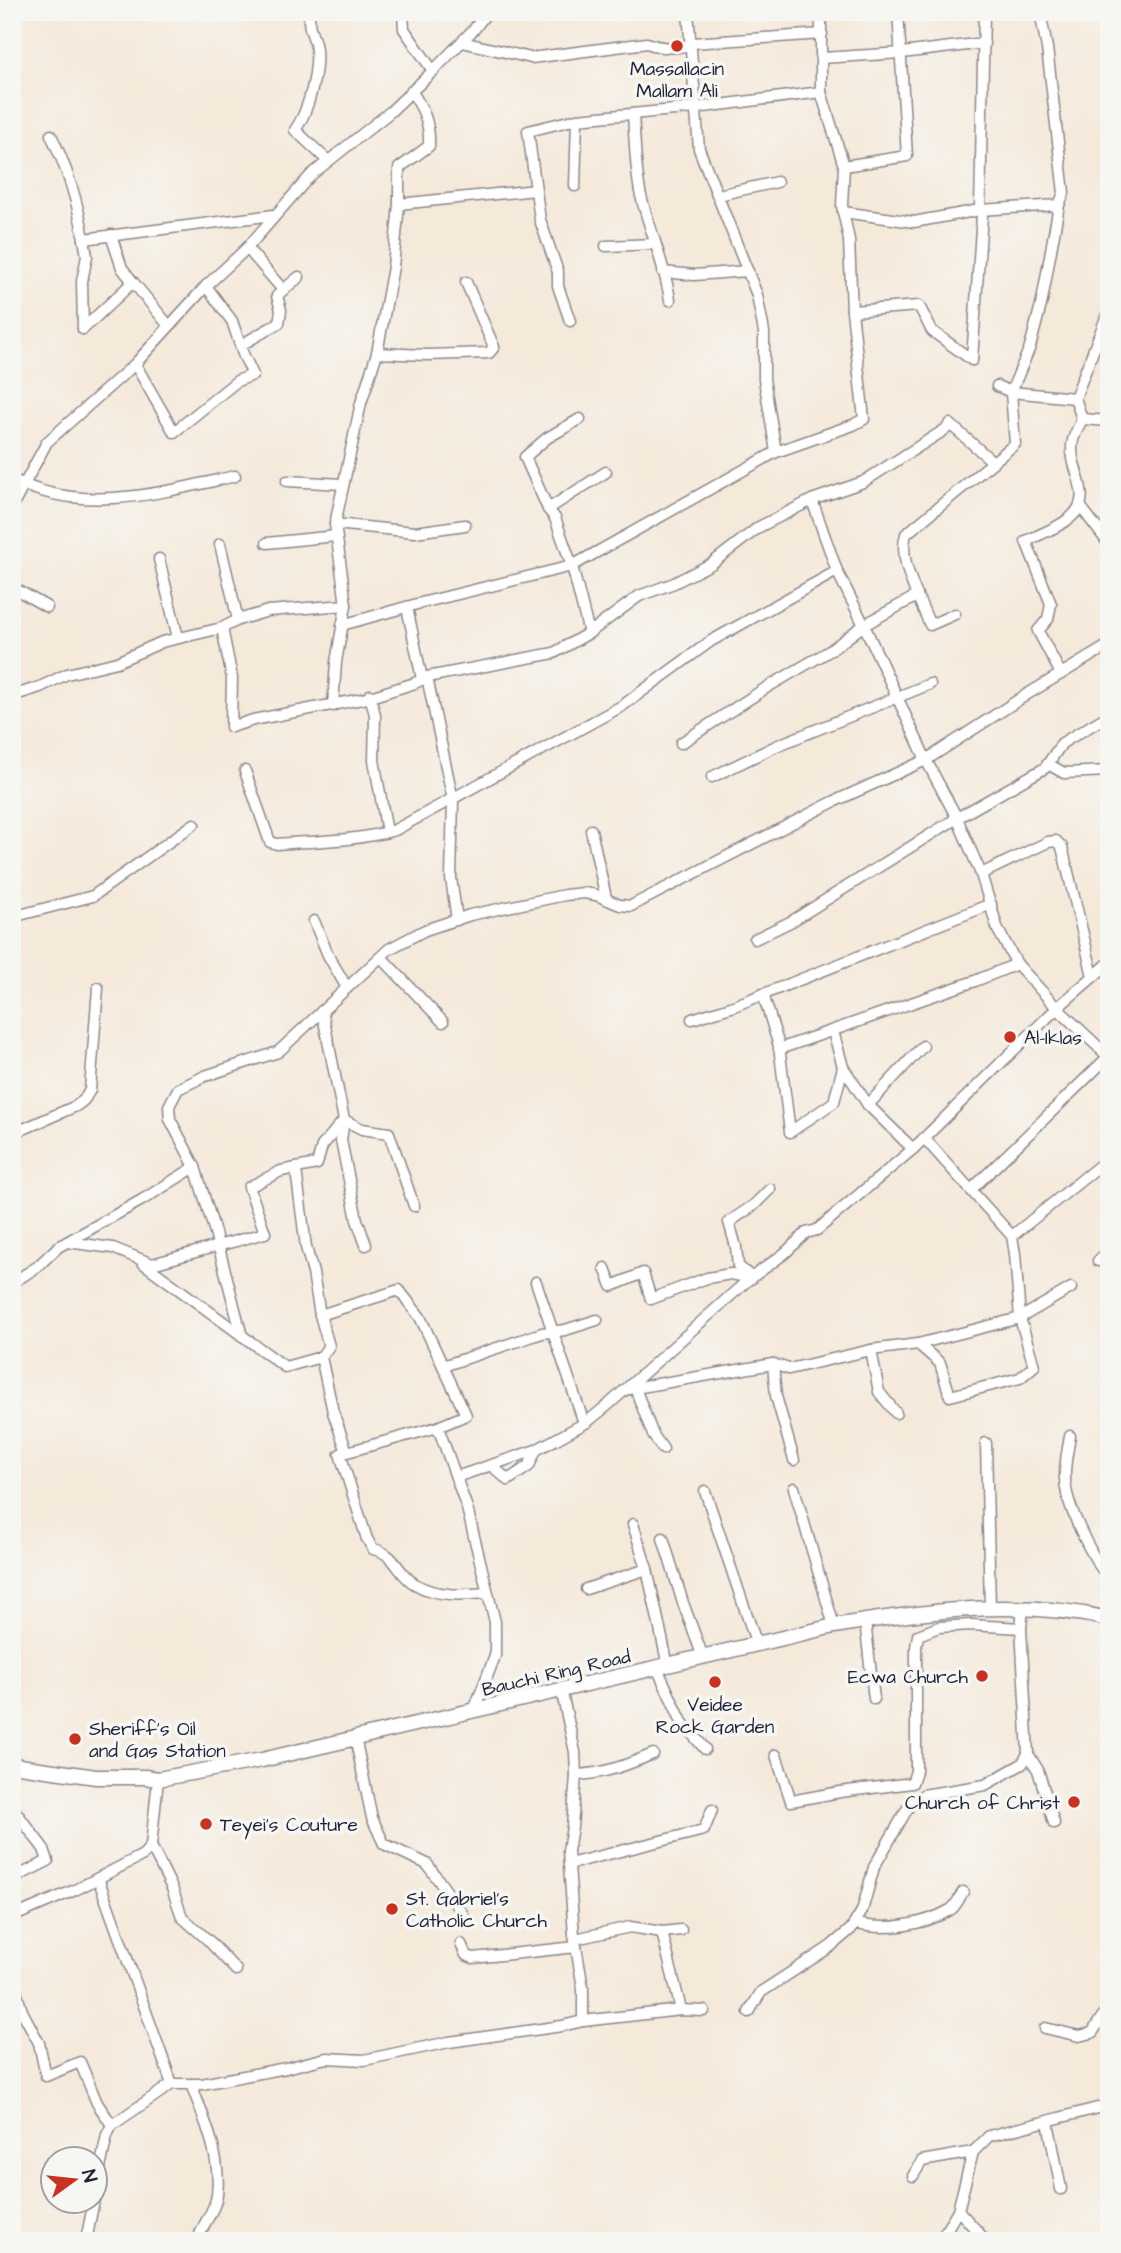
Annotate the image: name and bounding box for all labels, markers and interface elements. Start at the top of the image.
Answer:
marker: Massallacin Mallam Ali [669,38,685,54]
place label: Massallacin Mallam Ali [630,56,724,105]
place label: Al-Iklas [1024,1025,1082,1052]
marker: Al-Iklas [1002,1029,1018,1045]
street label: Bauchi Ring Road [479,1643,634,1705]
place label: Ecwa Church [848,1664,969,1691]
marker: Ecwa Church [974,1668,990,1684]
marker: Veidee Rock Garden [707,1674,723,1690]
place label: Veidee Rock Garden [656,1692,774,1741]
place label: Sheriff's Oil and Gas Station [89,1716,226,1765]
marker: Sheriff's Oil and Gas Station [67,1731,83,1747]
place label: Church of Christ [905,1790,1060,1817]
marker: Church of Christ [1066,1794,1082,1810]
place label: Teyei's Couture [220,1812,358,1840]
marker: Teyei's Couture [198,1816,214,1832]
place label: St. Gabriel's Catholic Church [406,1886,547,1935]
marker: St. Gabriel's Catholic Church [384,1901,400,1917]
north arrow [38,2144,108,2214]
text: N [74,2167,104,2185]

